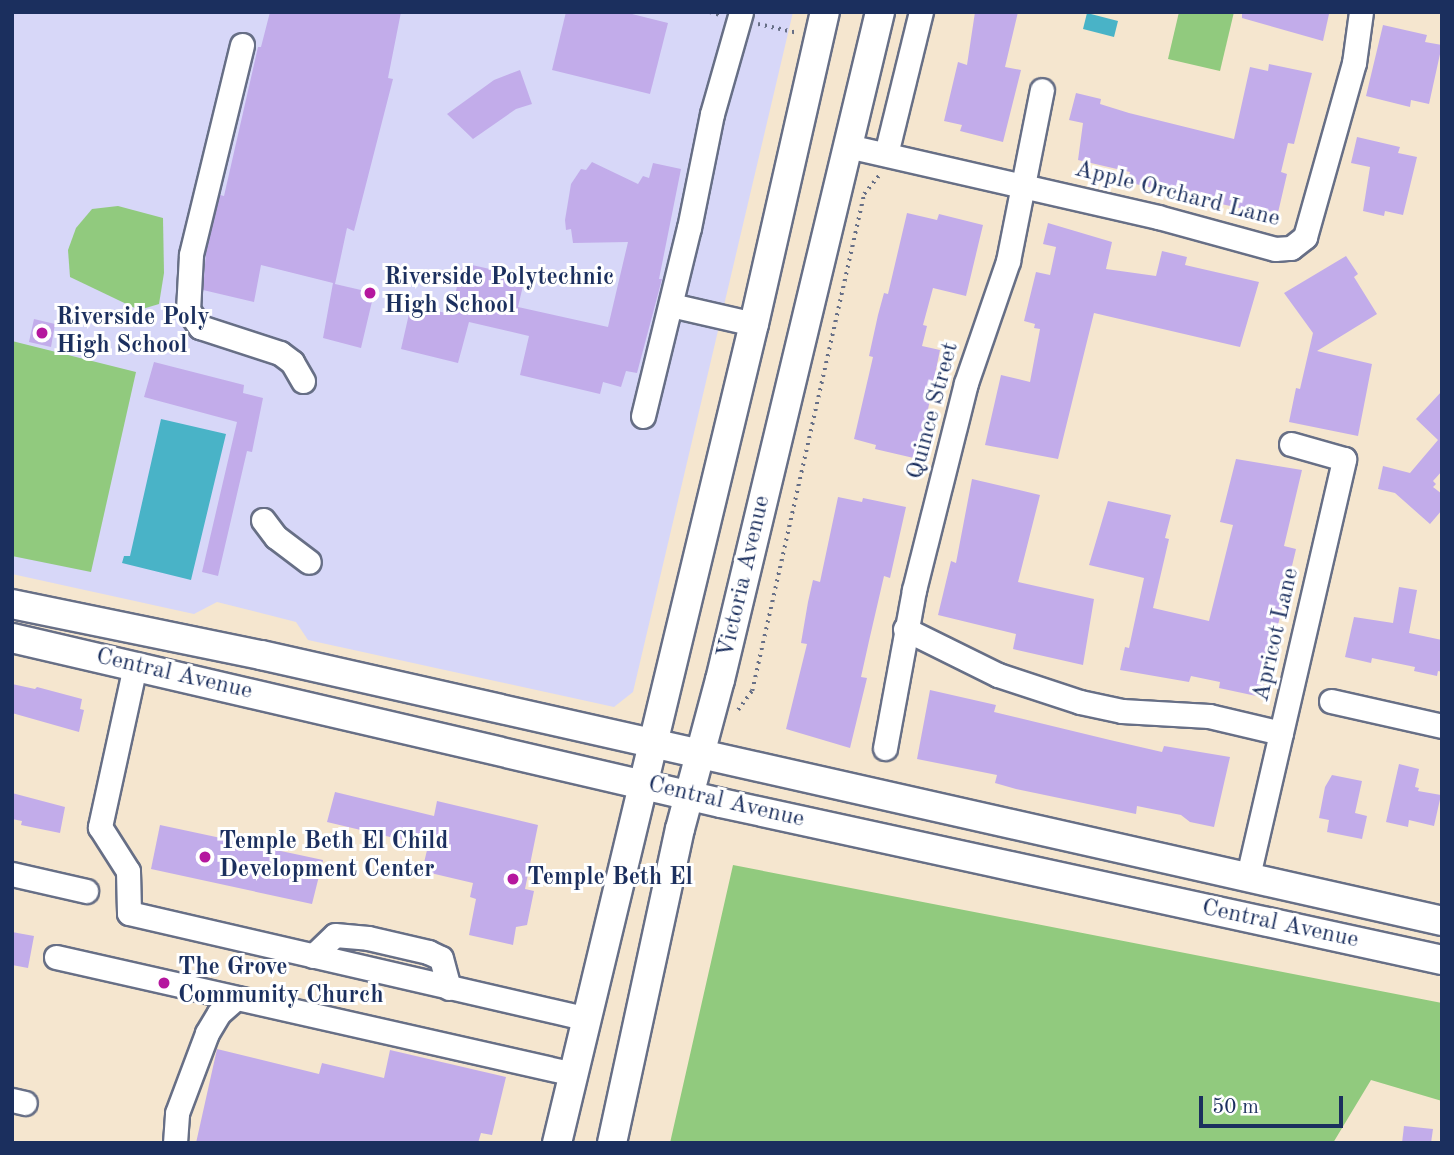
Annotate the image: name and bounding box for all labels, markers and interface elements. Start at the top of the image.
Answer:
street label: Apple Orchard Lane [1071,156,1283,234]
place label: Riverside Polytechnic High School [384,265,614,321]
marker: Riverside Polytechnic High School [362,285,378,301]
place label: Riverside Poly High School [56,305,210,361]
marker: Riverside Poly High School [34,325,50,341]
street label: Quince Street [902,339,966,483]
street label: Victoria Avenue [712,493,778,661]
street label: Apricot Lane [1248,565,1306,705]
street label: Central Avenue [93,643,255,707]
street label: Central Avenue [645,771,807,835]
place label: Temple Beth El Child Development Center [219,829,448,885]
marker: Temple Beth El Child Development Center [197,849,213,865]
place label: Temple Beth El [527,865,693,893]
marker: Temple Beth El [505,871,521,887]
street label: Central Avenue [1199,894,1361,956]
place label: The Grove Community Church [178,955,384,1011]
marker: The Grove Community Church [156,975,172,991]
scale bar [1202,1082,1346,1126]
text: 50 m [1212,1097,1259,1118]

